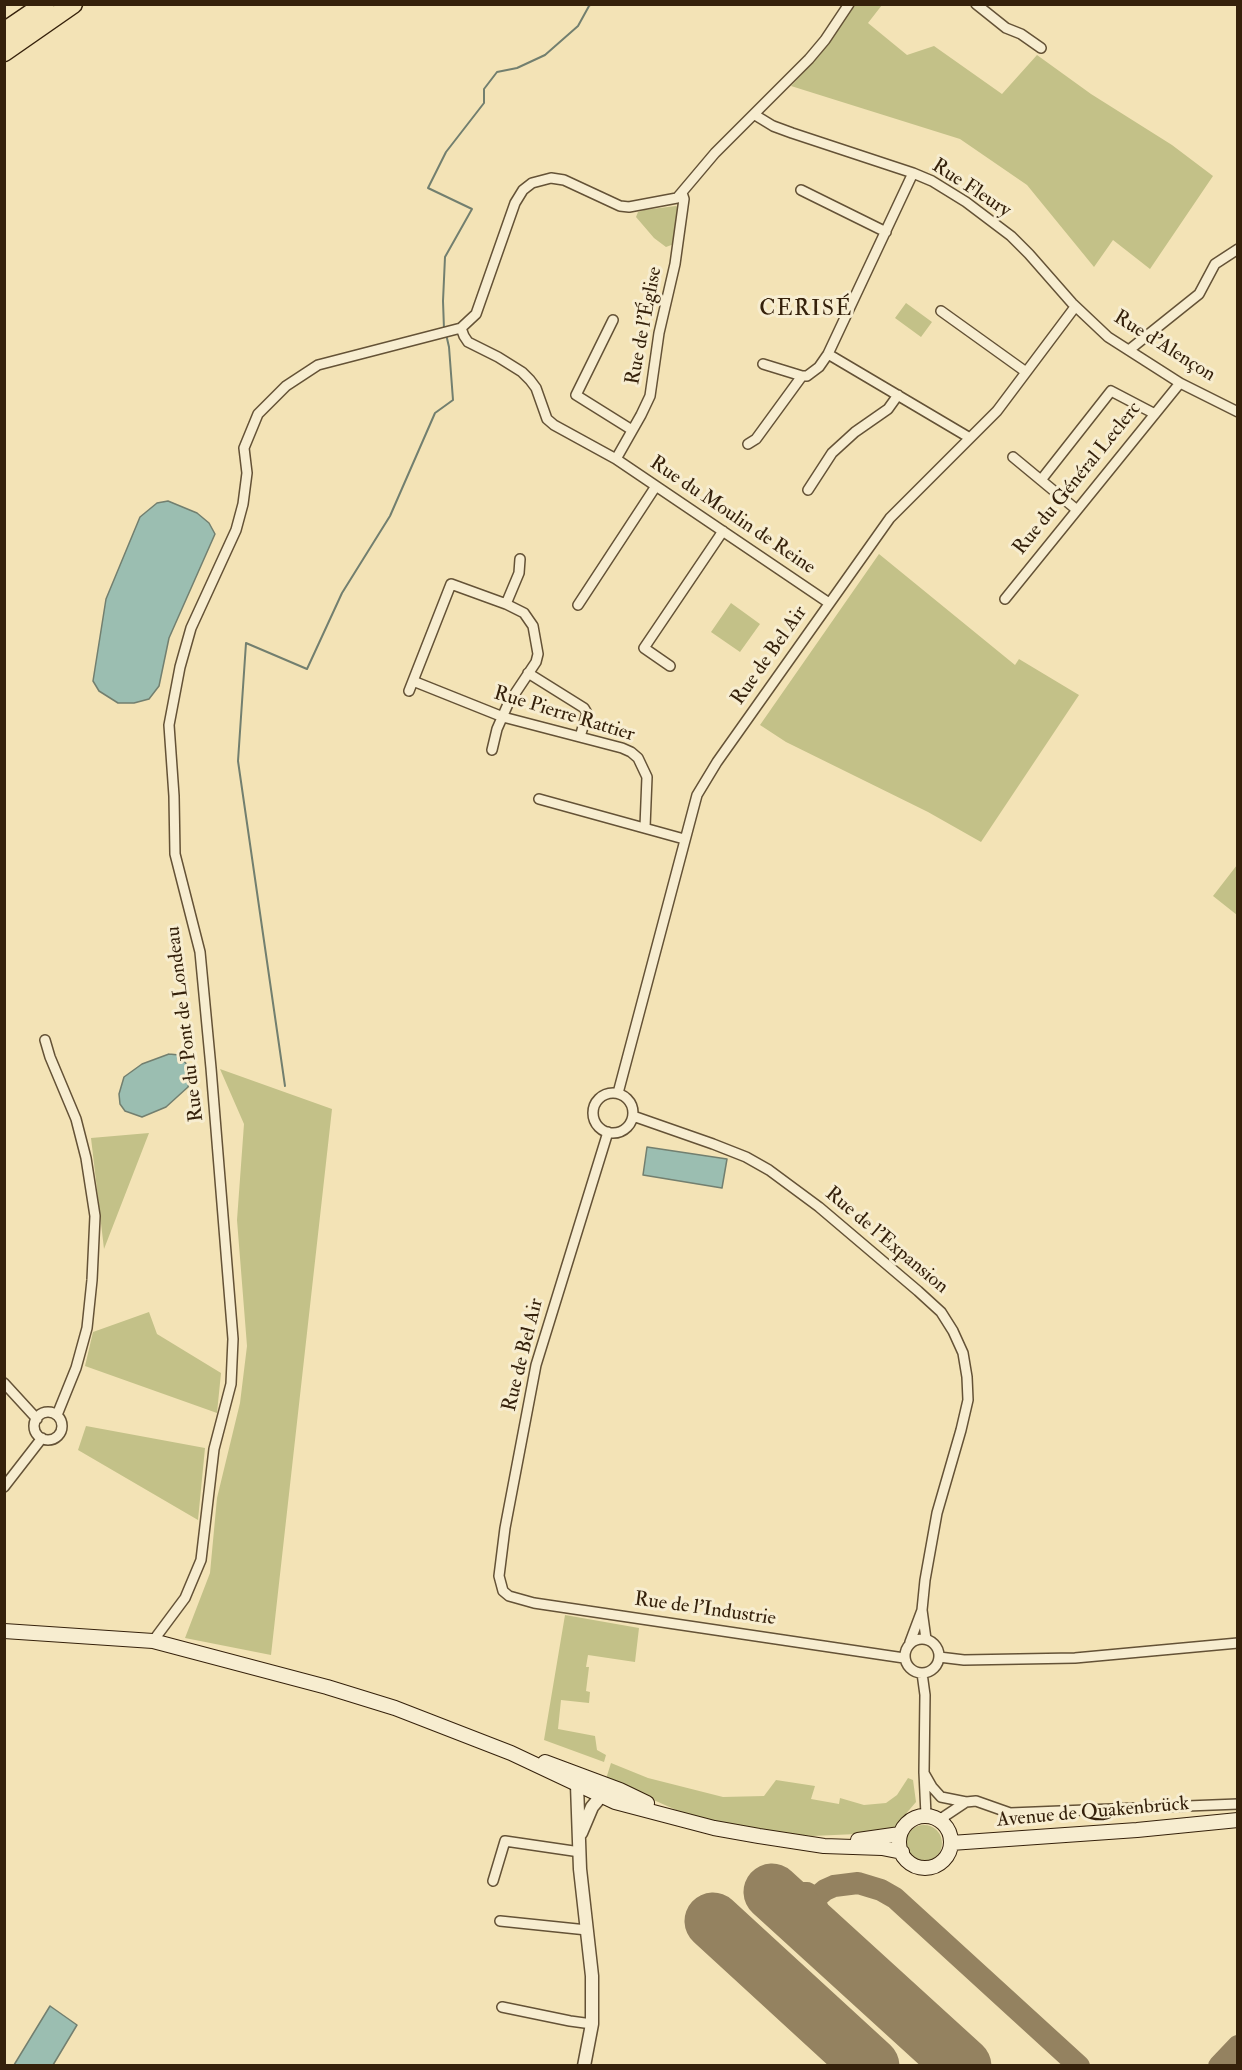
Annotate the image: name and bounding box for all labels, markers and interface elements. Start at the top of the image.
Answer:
street label: Rue Fleury [927,155,1015,223]
street label: Rue de l'Église [622,265,668,387]
district label: CERISÉ [759,297,853,323]
street label: Rue d'Alençon [1109,306,1219,388]
street label: Rue du Général Leclerc [1009,398,1147,560]
street label: Rue du Moulin de Reine [645,452,819,580]
street label: Rue de Bel Air [727,602,813,710]
street label: Rue Pierre Rattier [491,682,637,748]
street label: Rue du Pont de Londeau [162,925,210,1123]
street label: Rue de l'Expansion [819,1182,953,1300]
street label: Rue de Bel Air [498,1296,550,1414]
street label: Rue de l'Industrie [633,1588,777,1632]
street label: Avenue de Quakenbrück [996,1793,1190,1833]

